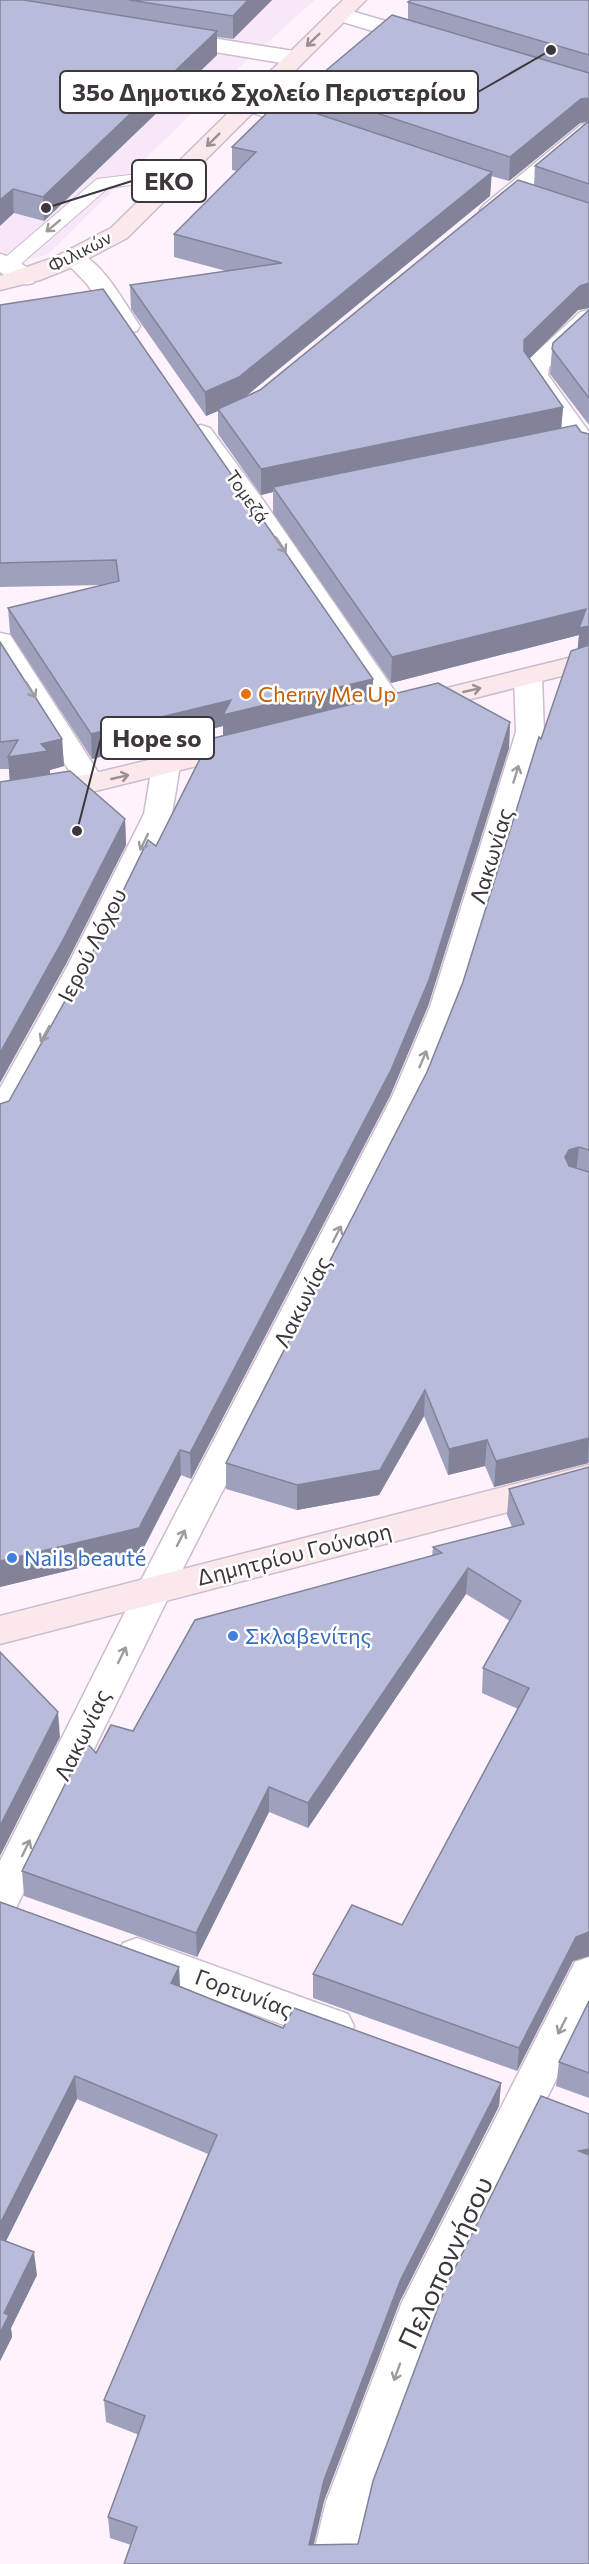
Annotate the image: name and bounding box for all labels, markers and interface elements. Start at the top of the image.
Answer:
one-way arrow [305,33,320,48]
callout: 35ο Δημοτικό Σχολείο Περιστερίου [60,71,478,113]
text: 35ο Δημοτικό Σχολείο Περιστερίου [72,77,466,106]
one-way arrow [206,132,220,147]
callout: EKO [132,160,206,202]
text: EKO [144,166,194,195]
one-way arrow [46,219,61,233]
street label: Φιλικών [44,226,115,276]
street label: Τομεζά [222,466,274,527]
one-way arrow [275,536,287,553]
place label: Cherry Me Up [258,680,396,707]
one-way arrow [26,681,38,698]
one-way arrow [463,684,482,696]
marker: Cherry Me Up [239,687,253,701]
callout: Hope so [101,717,214,759]
text: Hope so [112,723,202,752]
one-way arrow [512,765,523,784]
one-way arrow [110,770,129,782]
street label: Λακωνίας [463,805,518,907]
one-way arrow [138,832,150,850]
street label: Ιερού Λόχου [51,883,132,1006]
one-way arrow [39,1024,50,1042]
one-way arrow [419,1050,430,1068]
one-way arrow [332,1225,344,1243]
street label: Λακωνίας [267,1252,336,1352]
street label: Δημητρίου Γούναρη [194,1516,394,1591]
one-way arrow [175,1530,187,1547]
place label: Nails beauté [24,1544,146,1571]
marker: Nails beauté [5,1551,19,1565]
place label: Σκλαβενίτης [245,1622,371,1649]
marker: Σκλαβενίτης [226,1629,240,1643]
one-way arrow [117,1646,129,1664]
street label: Λακωνίας [48,1685,115,1785]
one-way arrow [20,1840,32,1857]
street label: Γορτυνίας [192,1962,296,2023]
one-way arrow [556,2017,568,2034]
street label: Πελοποννήσου [390,2171,499,2354]
one-way arrow [390,2362,401,2381]

